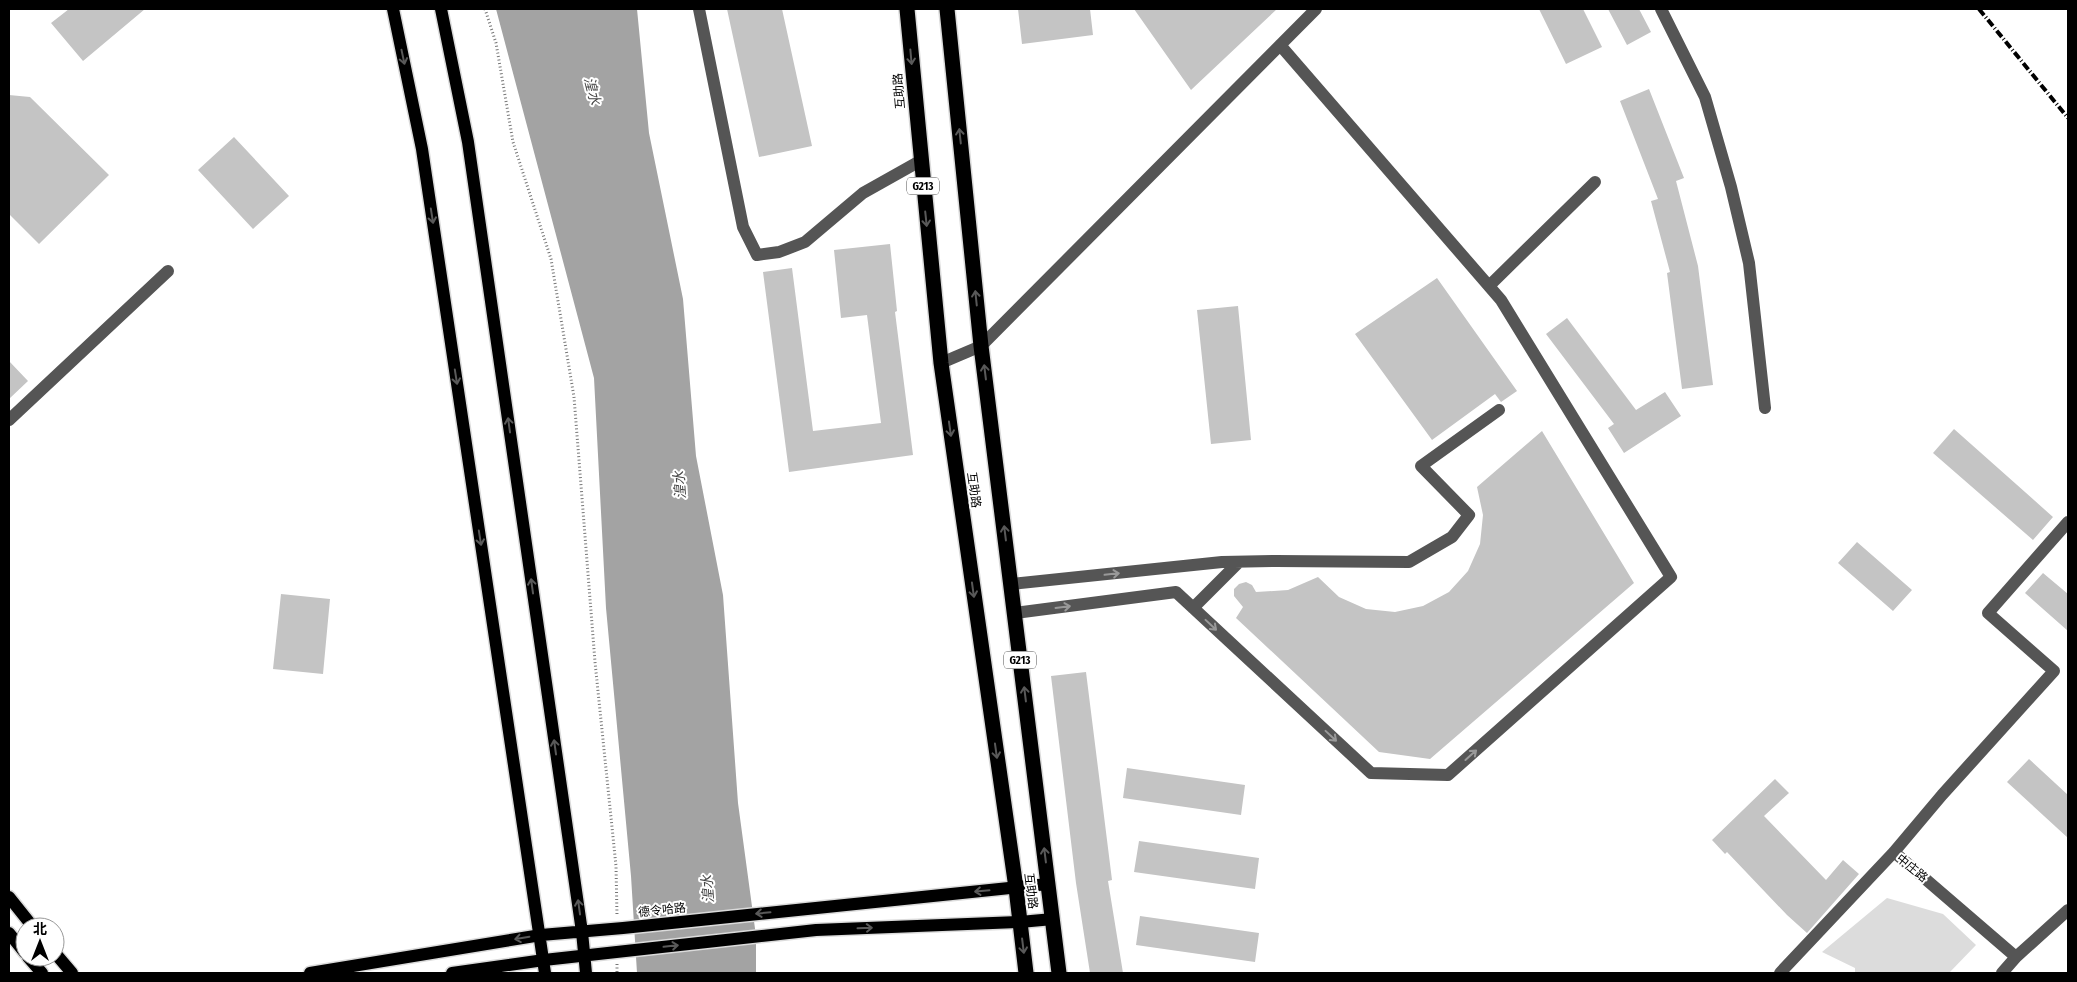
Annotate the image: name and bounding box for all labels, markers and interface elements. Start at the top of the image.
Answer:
one-way arrow [398,48,408,64]
one-way arrow [906,49,916,65]
street label: 互助路 [890,72,908,110]
water label: 湟水 [580,75,604,108]
one-way arrow [955,128,965,144]
road number: G213 [907,178,939,195]
one-way arrow [427,208,437,224]
one-way arrow [921,211,931,227]
one-way arrow [971,290,981,306]
one-way arrow [979,364,989,380]
one-way arrow [451,369,461,385]
one-way arrow [504,417,514,433]
one-way arrow [946,421,956,437]
water label: 湟水 [670,469,689,500]
street label: 互助路 [965,471,983,509]
one-way arrow [1000,525,1010,541]
one-way arrow [476,529,486,545]
one-way arrow [1103,569,1119,579]
one-way arrow [527,578,537,594]
one-way arrow [969,581,979,597]
one-way arrow [1055,602,1071,612]
one-way arrow [1205,619,1218,631]
road number: G213 [1004,652,1036,668]
one-way arrow [1020,686,1030,702]
one-way arrow [1324,730,1337,742]
one-way arrow [550,739,560,755]
one-way arrow [992,742,1002,758]
one-way arrow [1464,749,1477,760]
one-way arrow [1040,848,1050,864]
street label: 中庄路 [1894,851,1930,885]
street label: 互助路 [1022,872,1040,910]
water label: 湟水 [698,873,717,904]
one-way arrow [975,886,991,896]
one-way arrow [573,900,583,916]
street label: 德令哈路 [637,901,687,919]
one-way arrow [755,908,771,918]
north arrow [15,917,65,967]
text: 北 [33,921,47,938]
one-way arrow [856,924,872,933]
one-way arrow [515,934,531,944]
one-way arrow [1018,938,1028,954]
one-way arrow [663,941,679,951]

